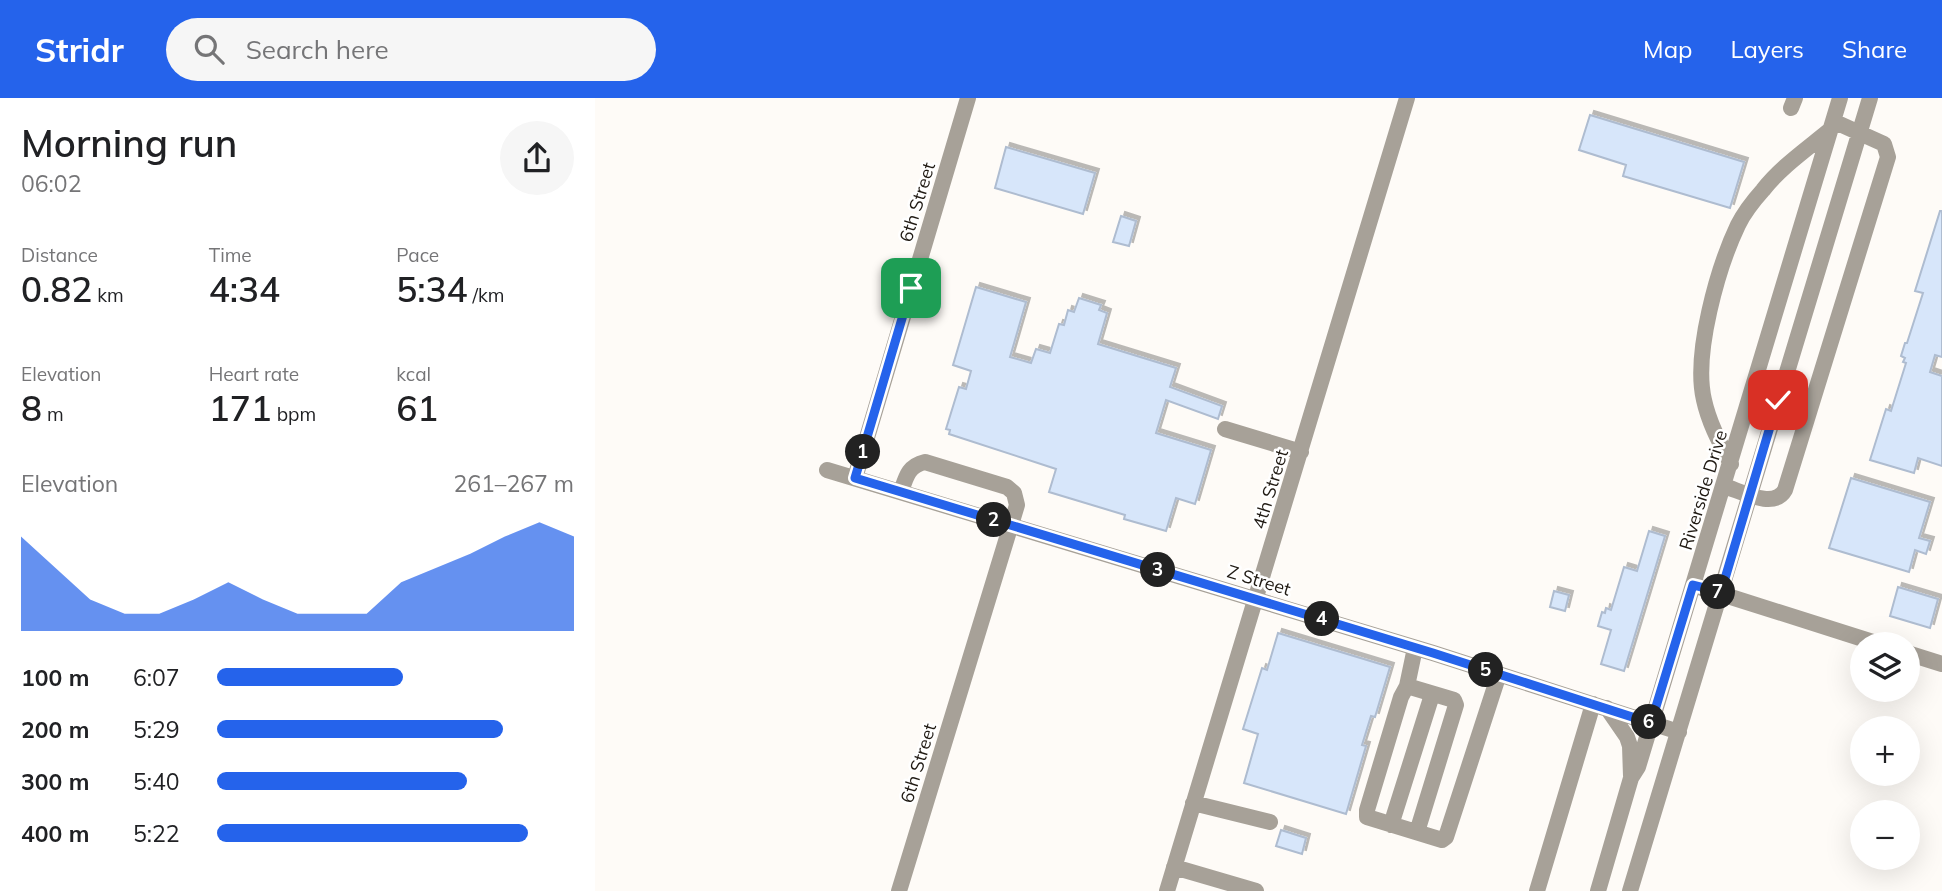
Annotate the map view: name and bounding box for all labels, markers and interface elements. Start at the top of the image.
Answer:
search box [166,18,656,81]
text: Stridr [35,29,124,70]
icon: search [190,30,228,68]
text: Search here [246,33,389,66]
text: Map [1643,34,1692,64]
text: Layers [1730,34,1804,64]
text: Share [1842,34,1907,64]
text: Morning run [21,119,237,167]
button: share [500,121,574,195]
street label: 6th Street [894,159,940,245]
text: 06:02 [21,169,81,198]
text: Distance [21,243,98,267]
text: Time [209,243,252,267]
text: Pace [396,243,439,267]
pin [881,258,941,318]
text: 0.82 [21,267,92,311]
text: 4:34 [209,267,280,311]
text: 5:34 [396,267,468,311]
icon: arrive [892,269,930,307]
text: km [92,283,124,307]
text: /km [468,283,504,307]
text: Elevation [21,362,101,386]
text: Heart rate [209,362,299,386]
text: kcal [396,362,431,386]
pin [1748,370,1808,430]
icon: check [1759,381,1797,419]
text: 8 [21,386,42,430]
text: 171 [209,386,272,430]
text: 61 [396,386,438,430]
text: m [42,402,64,426]
text: bpm [272,402,316,426]
street label: Riverside Drive [1674,427,1732,553]
pin: 1 [845,434,881,470]
text: 1 [857,439,868,463]
street label: 4th Street [1247,446,1293,532]
text: Elevation [21,469,118,498]
text: 261–267 m [453,469,574,498]
pin: 2 [977,502,1011,538]
text: 2 [988,507,999,531]
pin: 3 [1141,552,1175,588]
text: 3 [1152,557,1163,581]
street label: Z Street [1224,559,1294,601]
pin: 7 [1701,574,1735,610]
text: 7 [1712,579,1723,603]
pin: 4 [1305,602,1339,636]
text: 4 [1316,606,1327,630]
map controls [1850,632,1920,870]
button: layers [1850,632,1920,702]
pin: 5 [1469,652,1503,688]
text: 5 [1480,657,1491,681]
text: 100 m [21,663,89,692]
text: 6:07 [133,663,180,692]
pin: 6 [1631,704,1667,740]
text: 6 [1643,709,1654,733]
text: 200 m [21,715,89,744]
text: 5:29 [133,715,180,744]
button: + [1850,716,1920,786]
street label: 6th Street [895,720,941,806]
text: 300 m [21,767,89,796]
text: 5:40 [133,767,180,796]
button: − [1850,800,1920,870]
text: 400 m [21,819,89,848]
text: 5:22 [133,819,180,848]

